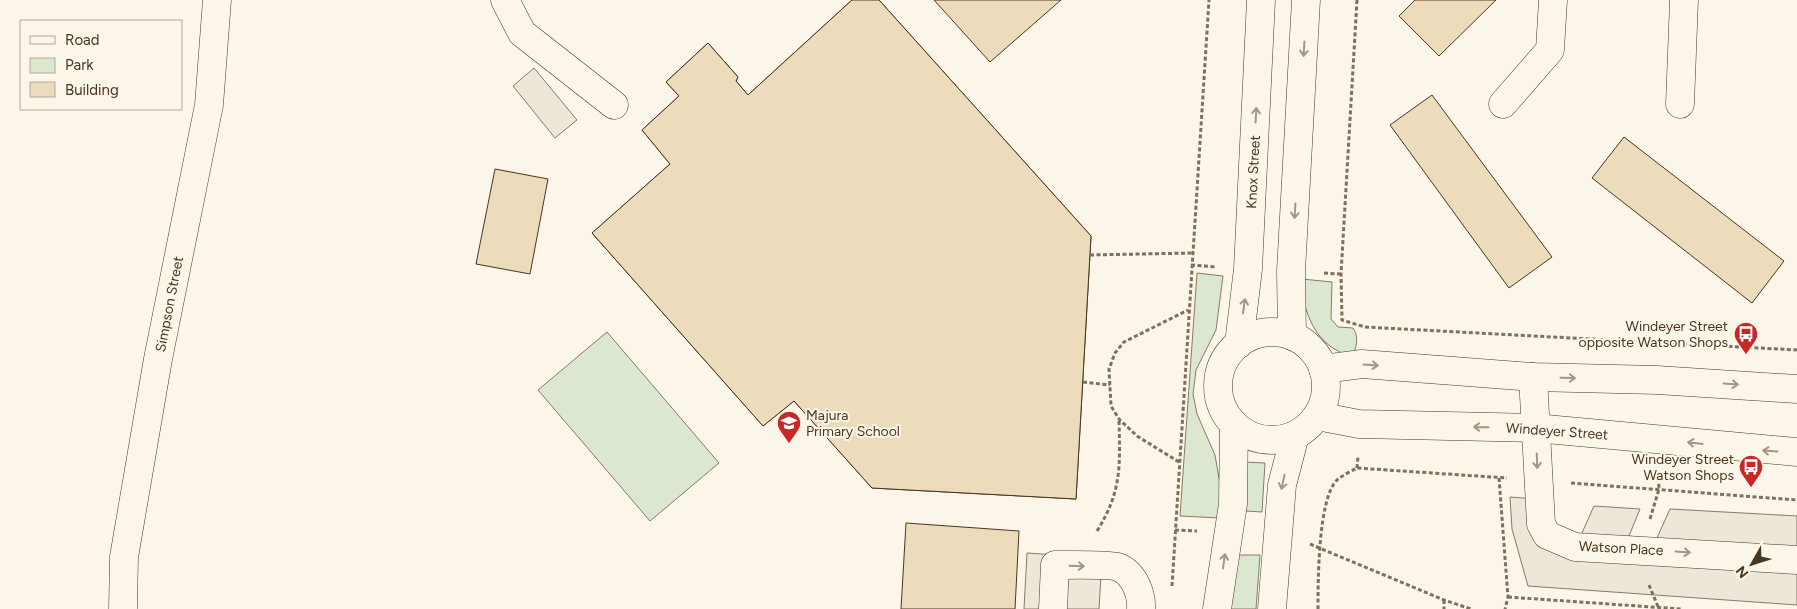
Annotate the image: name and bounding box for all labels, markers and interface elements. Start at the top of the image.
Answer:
legend [20,20,182,110]
text: Road [65,31,100,49]
one-way arrow [1299,40,1308,56]
text: Park [65,56,94,74]
text: Building [65,81,119,99]
one-way arrow [1251,108,1260,124]
street label: Knox Street [1243,135,1264,209]
one-way arrow [1290,203,1299,219]
street label: Simpson Street [152,255,187,353]
one-way arrow [1239,299,1249,315]
place label: Windeyer Street opposite Watson Shops [1579,318,1728,351]
bus stop icon: Windeyer Street opposite Watson Shops [1733,321,1759,355]
one-way arrow [1363,360,1379,369]
one-way arrow [1560,373,1576,383]
one-way arrow [1722,380,1738,389]
place label: Majura Primary School [806,407,900,440]
school or university icon: Majura Primary School [776,410,802,444]
street label: Windeyer Street [1505,419,1609,444]
one-way arrow [1473,422,1490,432]
one-way arrow [1688,438,1704,448]
one-way arrow [1763,446,1779,455]
place label: Windeyer Street Watson Shops [1632,451,1734,484]
one-way arrow [1532,453,1541,469]
bus stop icon: Windeyer Street Watson Shops [1738,454,1764,488]
one-way arrow [1278,473,1287,489]
street label: Watson Place [1578,538,1664,559]
north arrow [1727,539,1777,589]
one-way arrow [1675,547,1691,557]
one-way arrow [1219,553,1229,569]
one-way arrow [1069,561,1085,570]
text: N [1732,562,1752,581]

